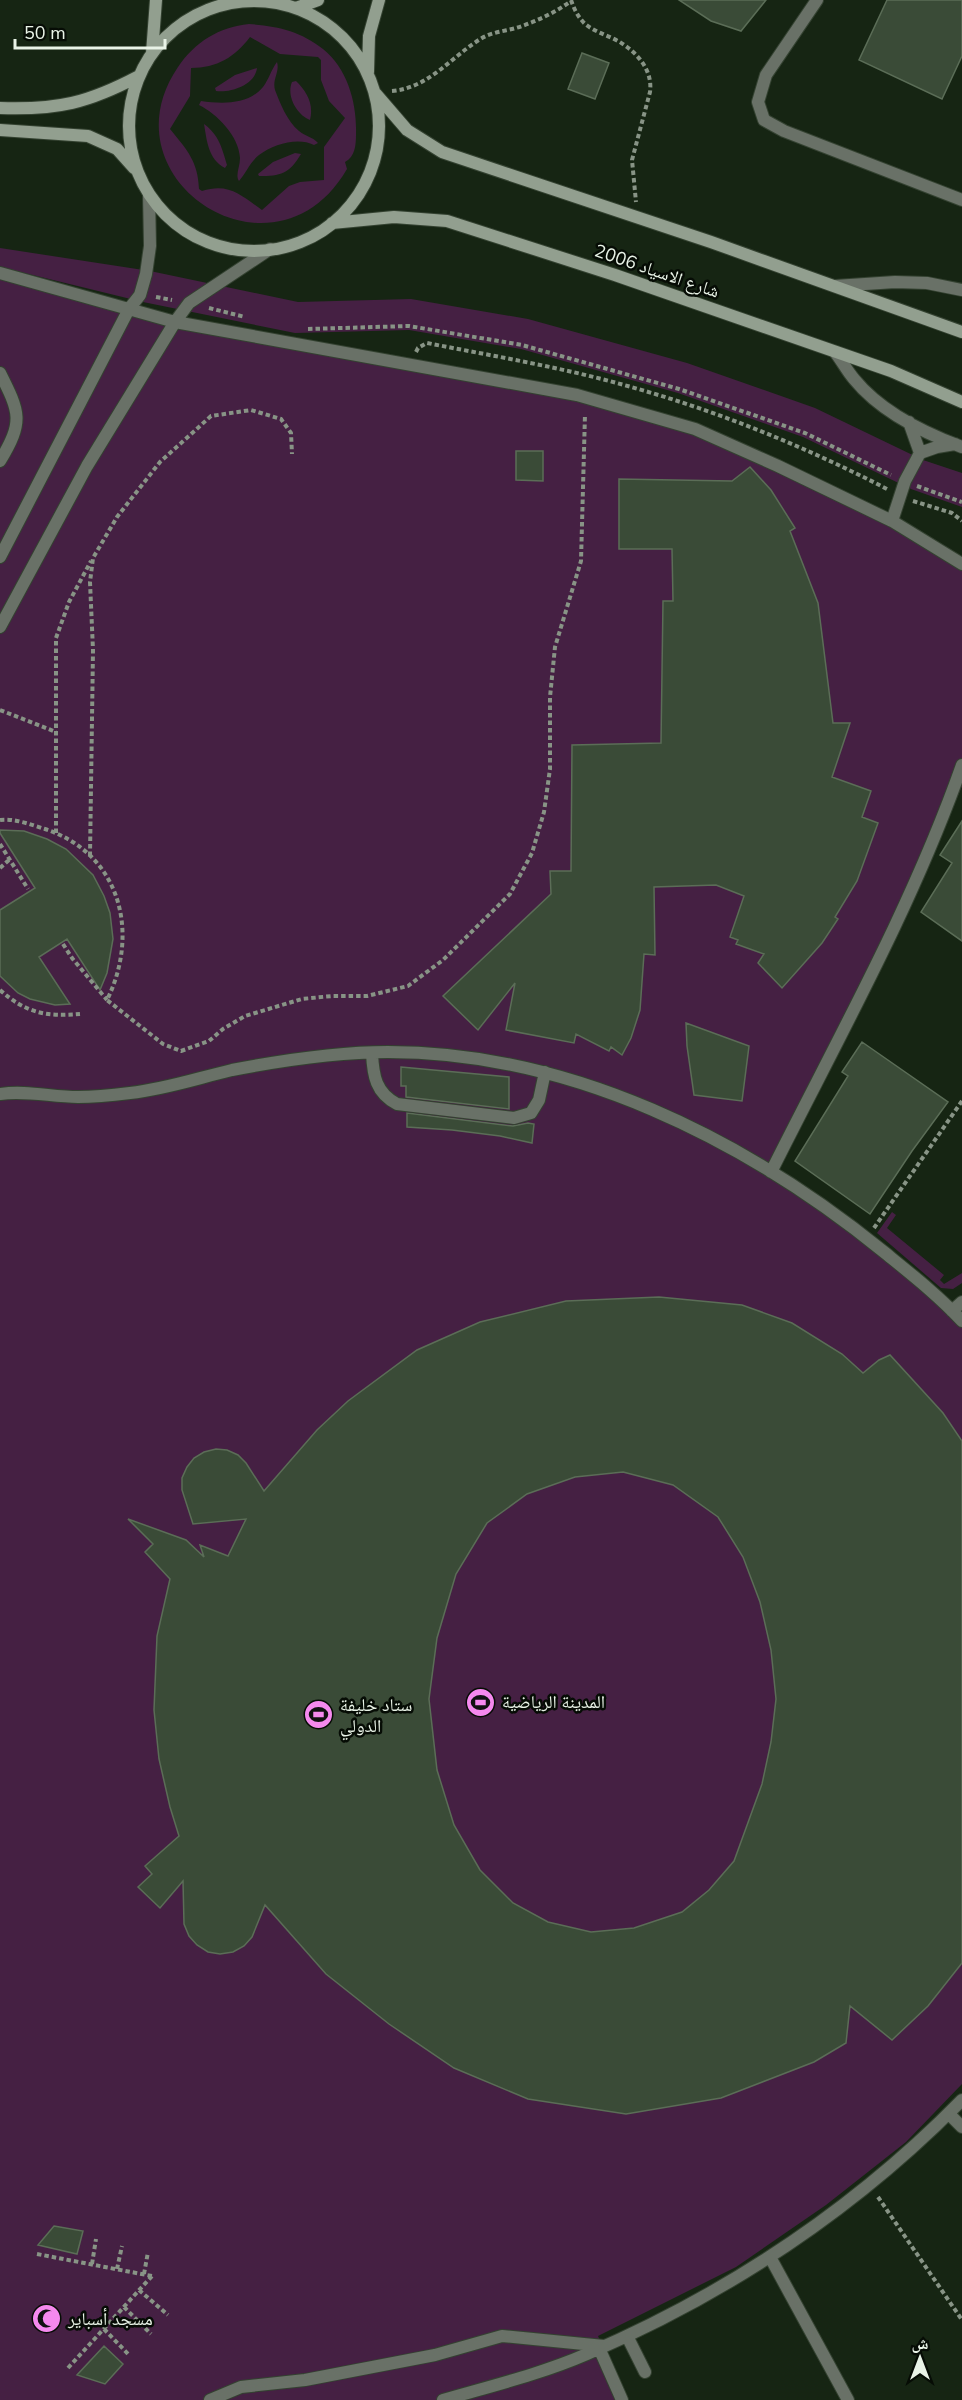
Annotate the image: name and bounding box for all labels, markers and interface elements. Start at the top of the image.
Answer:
scale bar [15,12,165,50]
text: 50 m [24,21,66,45]
street label: شارع الاسياد 2006 [591,238,723,304]
sports icon: المدينة الرياضية [465,1686,497,1718]
place label: المدينة الرياضية [502,1690,605,1714]
place label: ستاد خليفة الدولي [340,1693,412,1741]
sports icon: ستاد خليفة الدولي [303,1699,335,1731]
mosque icon: مسجد أسباير [31,2303,63,2335]
place label: مسجد أسباير [67,2307,153,2331]
north arrow [890,2328,950,2388]
text: ش [912,2333,929,2355]

